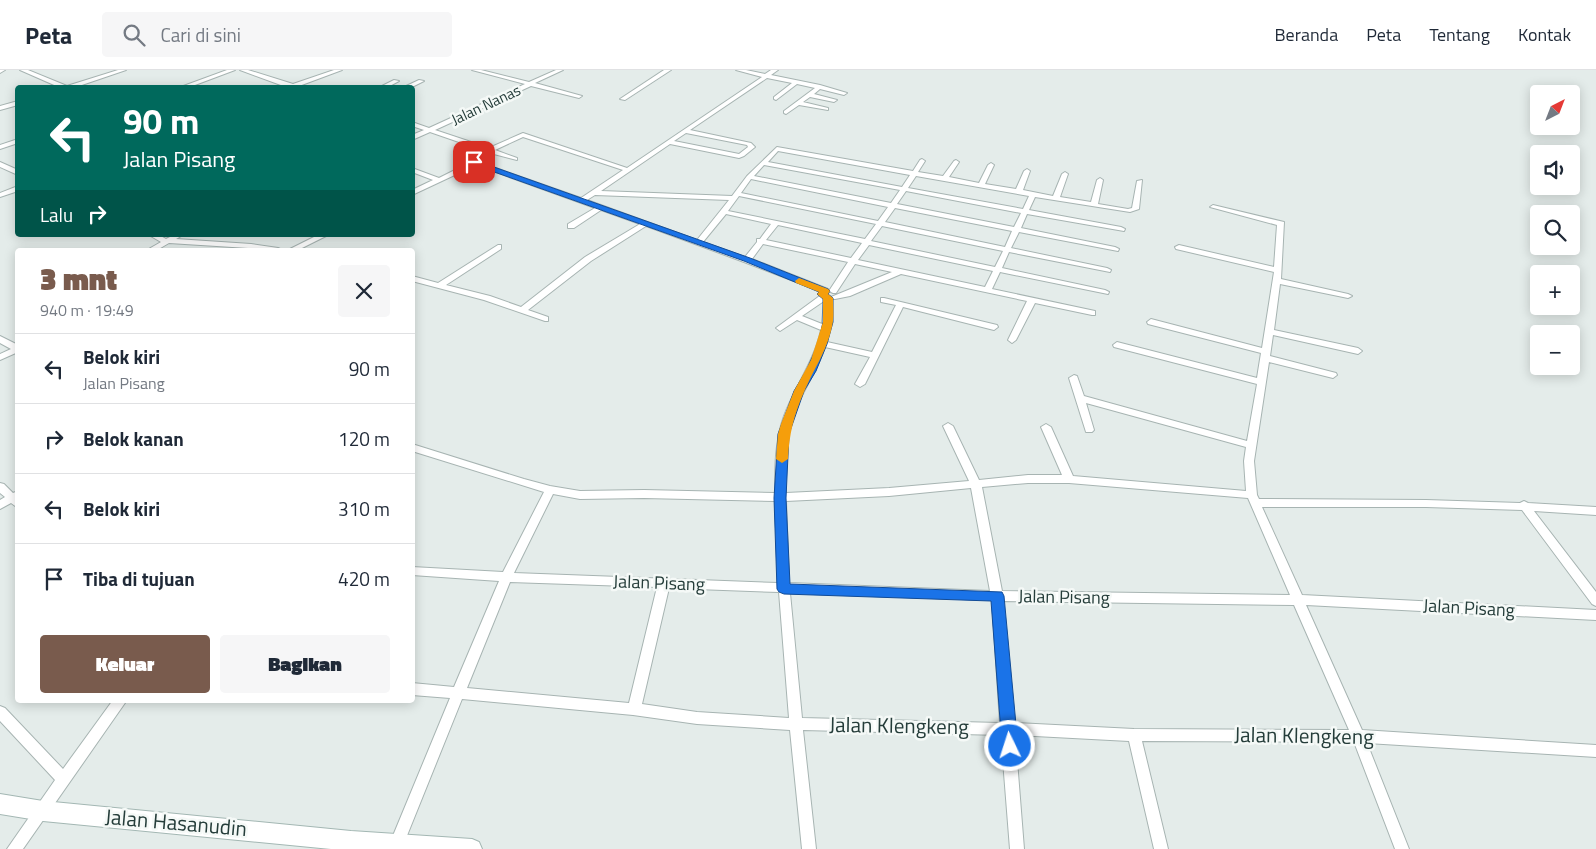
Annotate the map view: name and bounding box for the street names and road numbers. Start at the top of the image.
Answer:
street label: Jalan Nanas [447,78,524,131]
street label: Jalan Pisang [613,567,705,598]
street label: Jalan Pisang [1018,582,1110,611]
street label: Jalan Pisang [1422,592,1516,623]
street label: Jalan Klengkeng [829,708,969,742]
street label: Jalan Klengkeng [1234,718,1374,752]
street label: Jalan Hasanudin [104,800,248,844]

